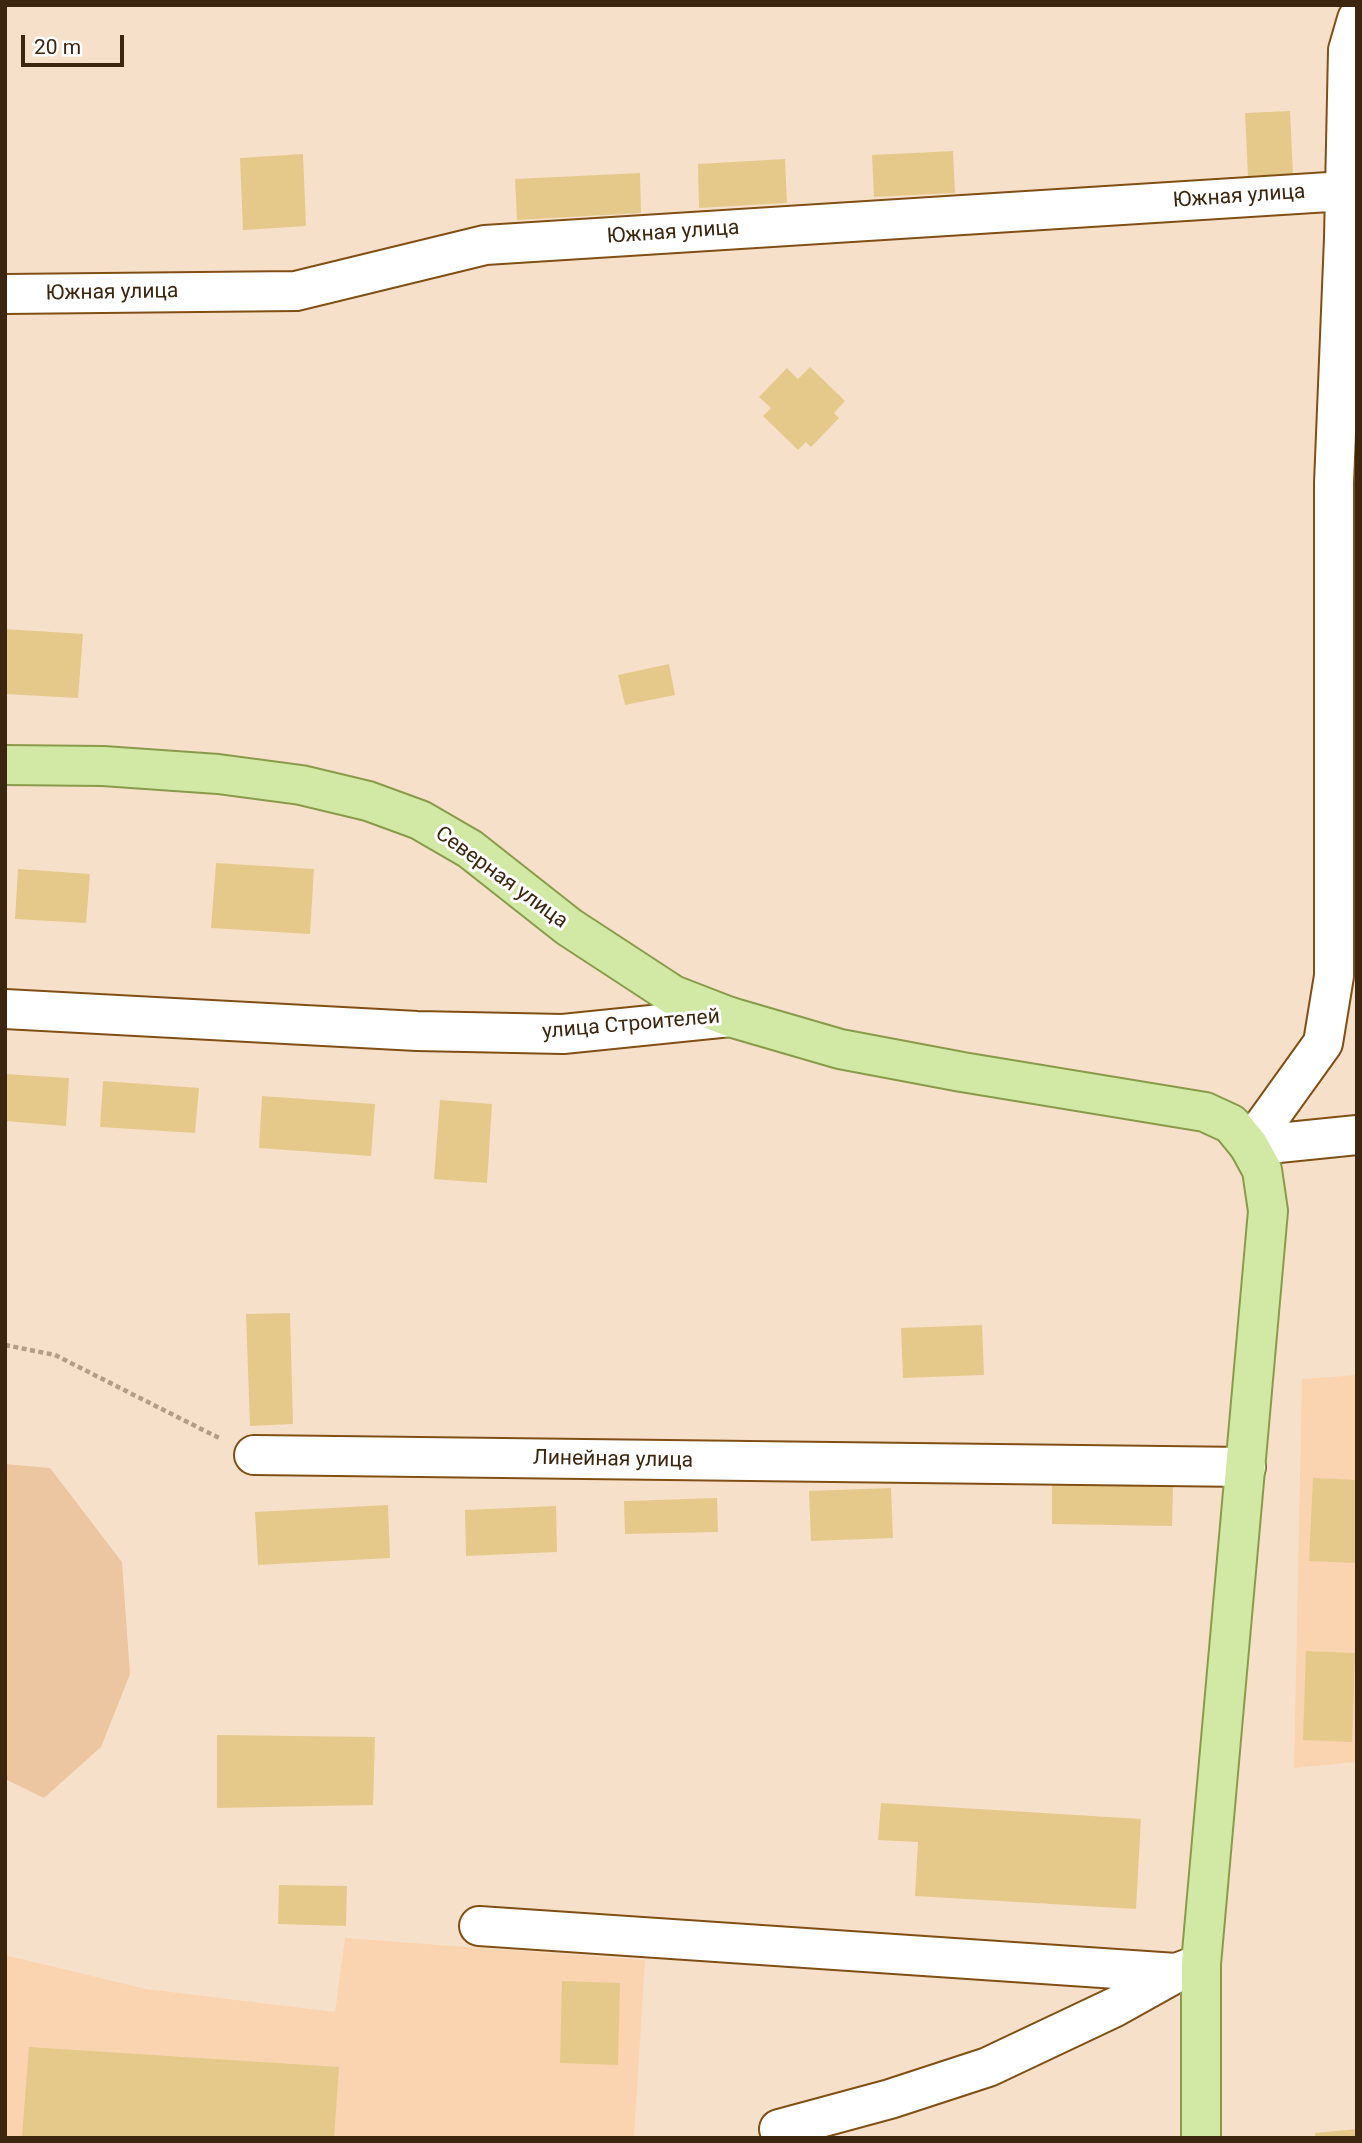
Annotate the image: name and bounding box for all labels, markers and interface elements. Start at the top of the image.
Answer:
scale bar [24,21,128,65]
text: 20 m [34,35,81,59]
street label: Южная улица [1172,180,1306,214]
street label: Южная улица [606,216,740,250]
street label: Южная улица [45,279,179,307]
street label: Северная улица [430,821,572,935]
street label: улица Строителей [541,1005,721,1045]
street label: Линейная улица [533,1446,693,1474]

